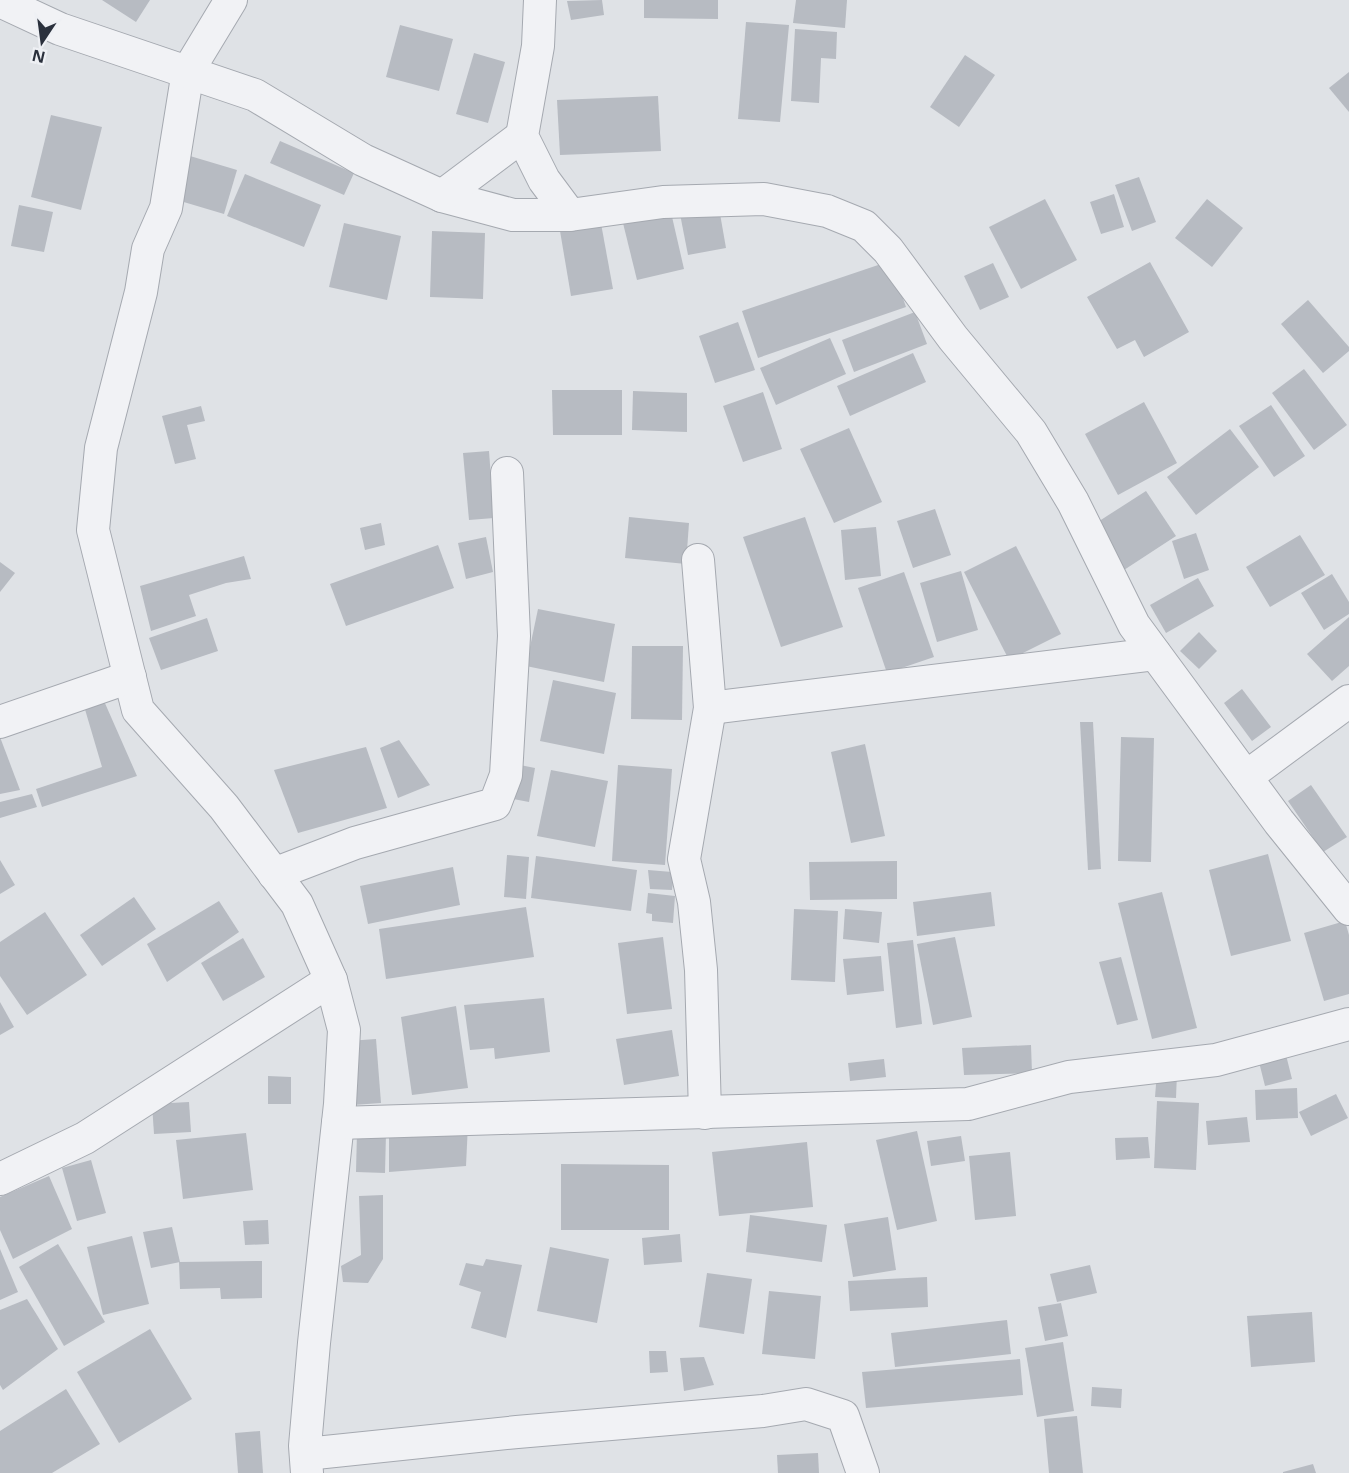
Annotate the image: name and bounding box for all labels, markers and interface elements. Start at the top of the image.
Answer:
north arrow [12,12,72,72]
text: N [30,44,47,69]

